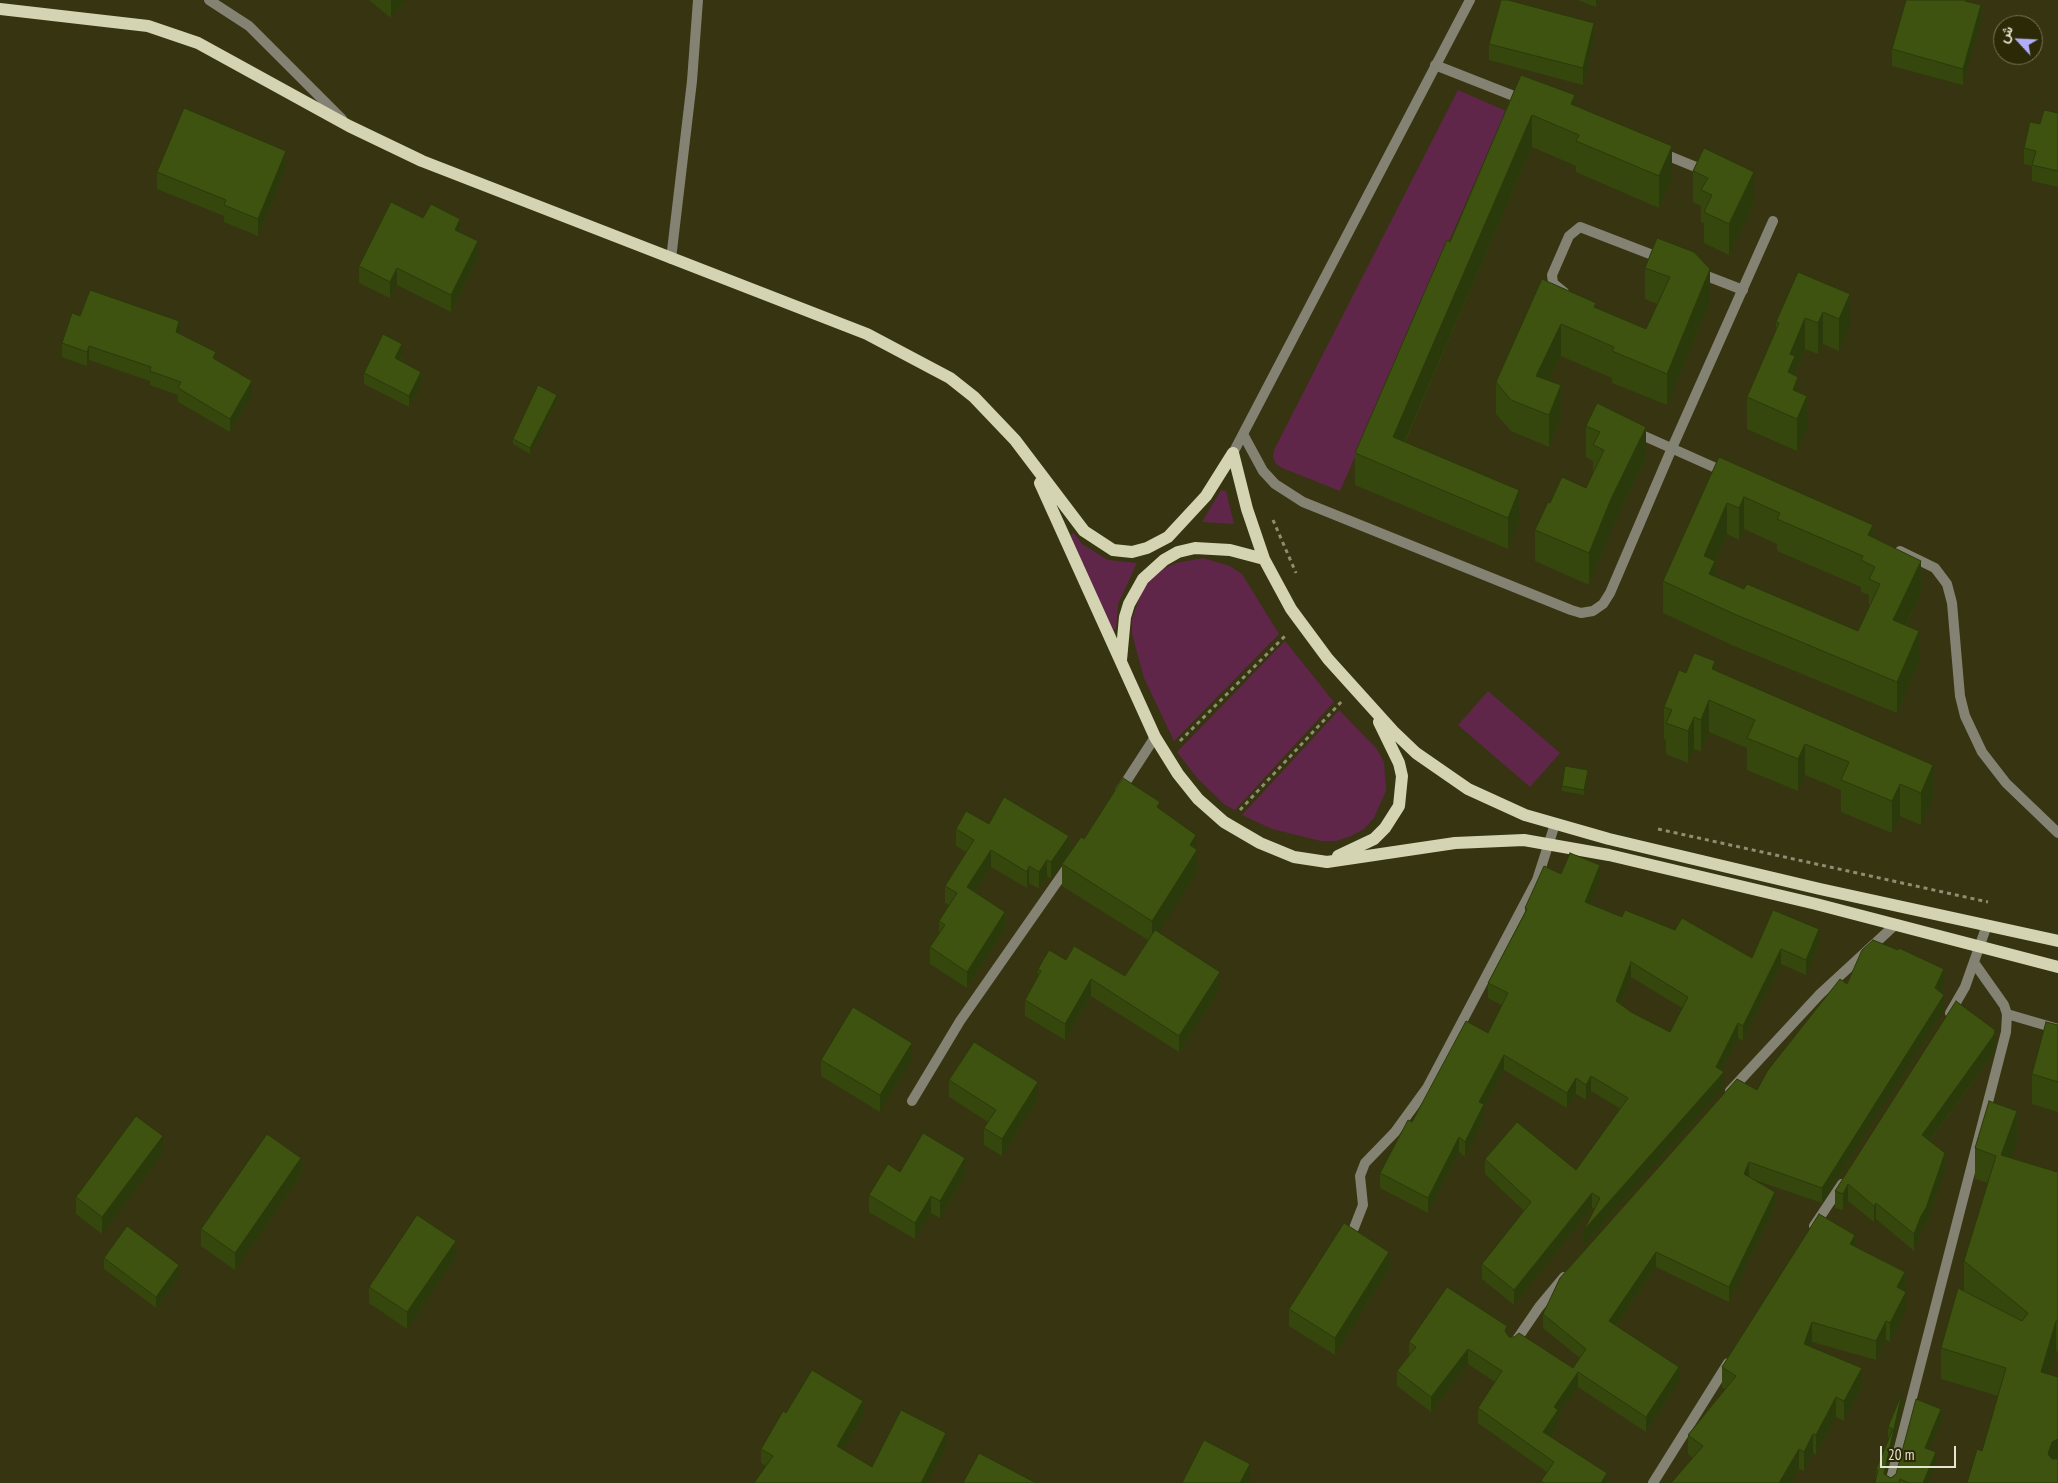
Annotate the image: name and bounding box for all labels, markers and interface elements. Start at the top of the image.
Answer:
north arrow [1993,15,2043,65]
text: ش [1994,23,2017,46]
scale bar [1883,1436,1959,1468]
text: 20 m [1888,1445,1914,1464]

